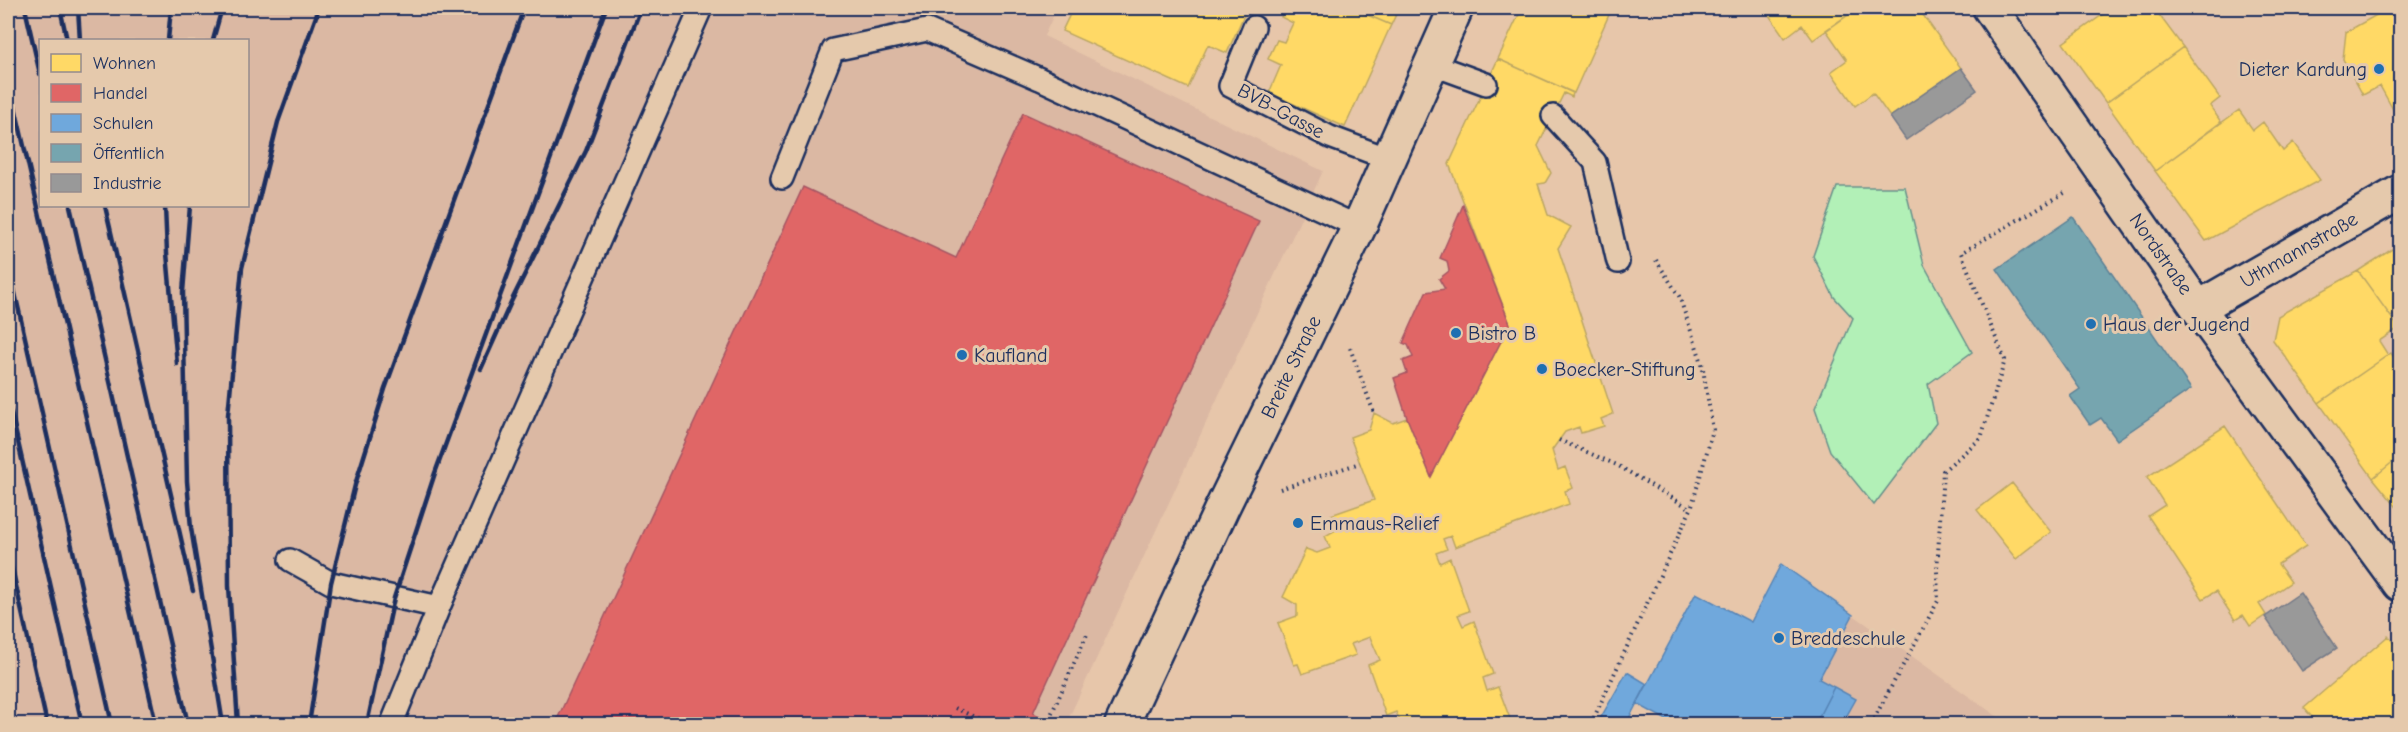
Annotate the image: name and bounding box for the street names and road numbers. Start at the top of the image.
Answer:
street label: BVB-Gasse [1234,79,1328,143]
street label: Uthmannstraße [2236,207,2362,293]
street label: Nordstraße [2125,209,2197,299]
street label: Breite Straße [1256,312,1326,422]

